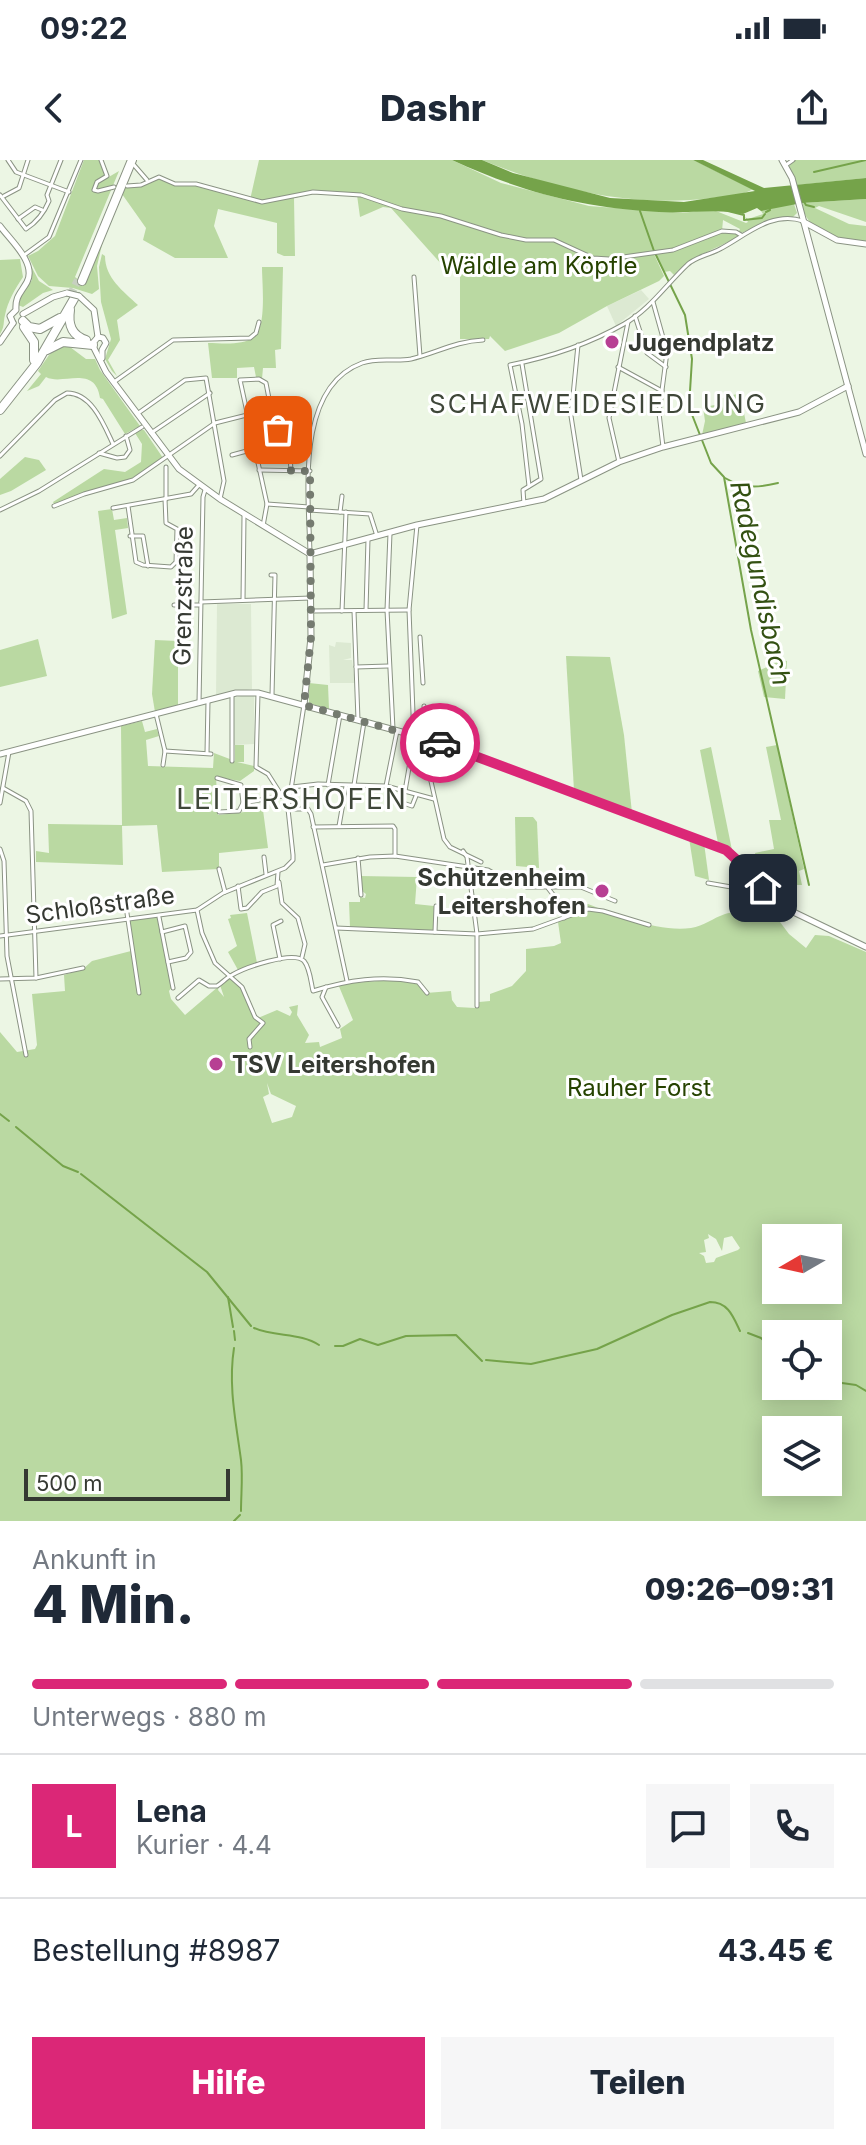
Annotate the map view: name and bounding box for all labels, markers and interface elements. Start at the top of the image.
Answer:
text: 09:22 [40,10,128,46]
icon: back [32,86,76,130]
text: Dashr [380,86,486,130]
icon: share [790,86,834,130]
park label: Wäldle am Köpfle [440,251,638,280]
place label: Jugendplatz [628,328,775,357]
marker: Jugendplatz [603,333,621,351]
district label: SCHAFWEIDESIEDLUNG [429,388,767,419]
pin [244,396,312,464]
icon: bag [256,408,300,452]
water label: Radegundisbach [724,478,798,688]
street label: Grenzstraße [167,526,199,666]
courier [400,703,480,783]
icon: car [418,721,462,765]
district label: LEITERSHOFEN [176,782,408,816]
pin [729,854,797,922]
place label: Schützenheim Leitershofen [417,863,586,920]
icon: home [741,866,785,910]
street label: Schloßstraße [24,880,176,930]
marker: Schützenheim Leitershofen [593,882,611,900]
place label: TSV Leitershofen [232,1050,436,1079]
marker: TSV Leitershofen [207,1055,225,1073]
park label: Rauher Forst [567,1073,711,1102]
north arrow [762,1224,842,1304]
map controls [762,1224,842,1496]
button: locate [762,1320,842,1400]
button: layers [762,1416,842,1496]
scale bar [24,1465,230,1501]
text: 500 m [36,1470,103,1496]
text: Ankunft in [32,1544,157,1575]
text: 09:26–09:31 [645,1571,834,1607]
text: 4 Min. [32,1573,194,1636]
text: Unterwegs · 880 m [32,1701,267,1732]
button: chat [646,1784,730,1868]
button: phone [750,1784,834,1868]
text: Lena [136,1793,207,1829]
text: L [66,1808,82,1844]
text: Kurier · 4.4 [136,1829,272,1860]
text: Bestellung #8987 [32,1932,281,1968]
text: 43.45 € [718,1932,834,1968]
button: Hilfe [32,2037,425,2129]
button: Teilen [441,2037,834,2129]

